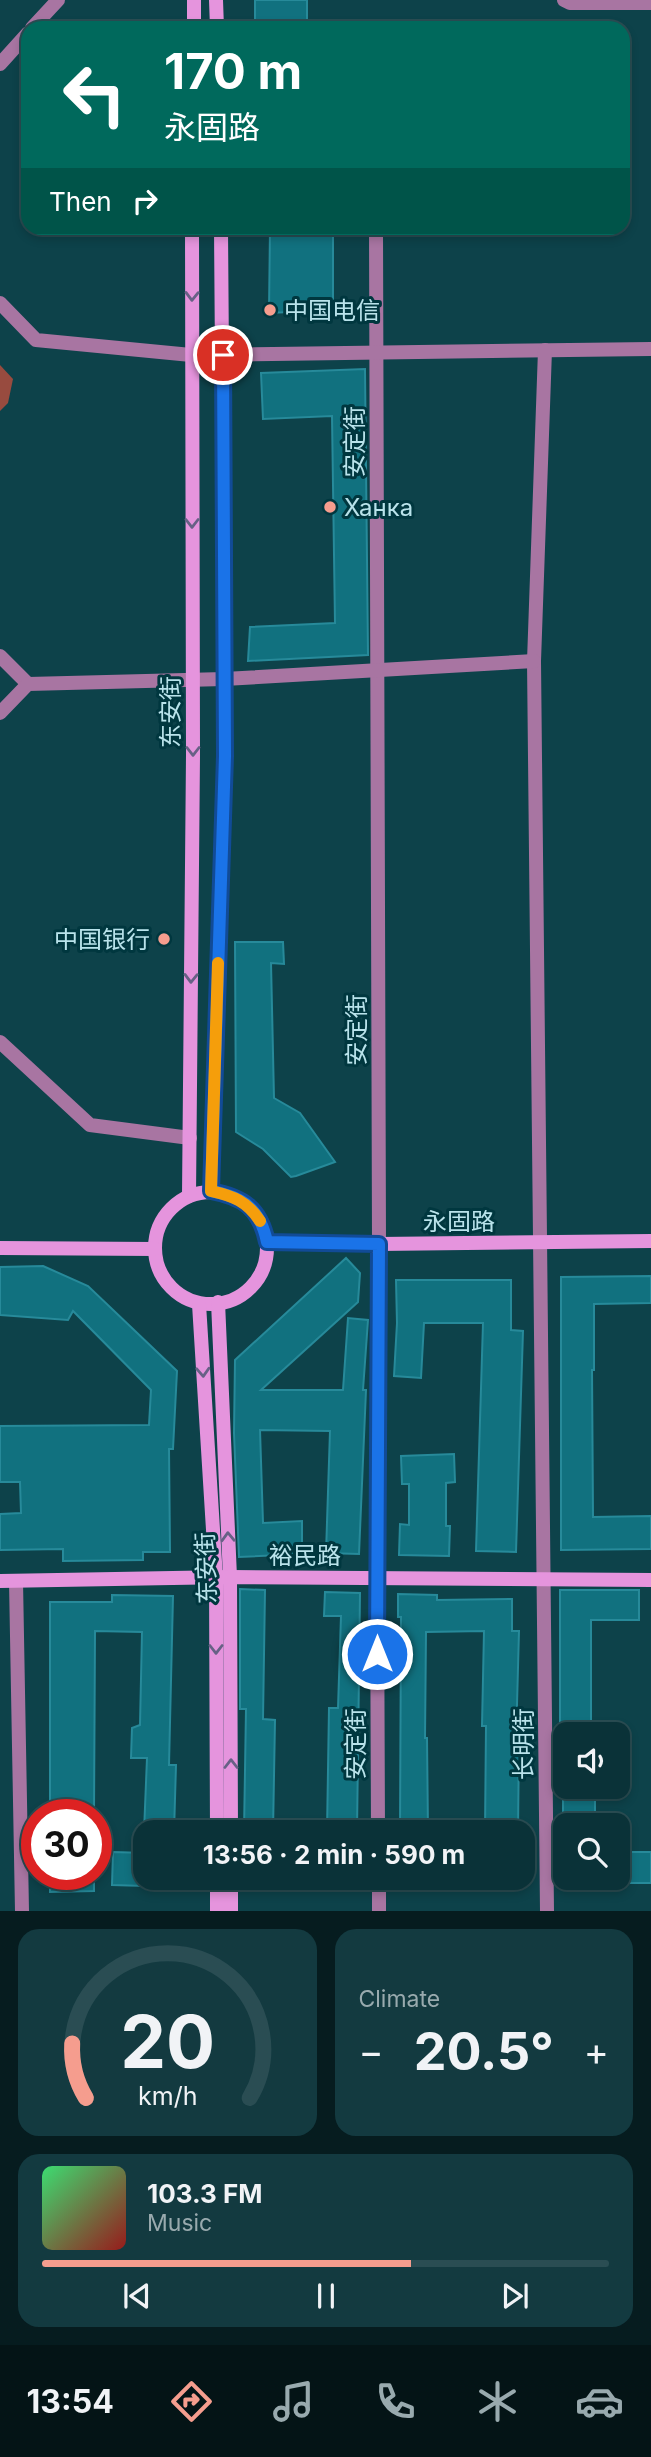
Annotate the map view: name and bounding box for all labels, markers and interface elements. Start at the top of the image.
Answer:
text: 170 m [164,42,302,101]
icon: left [49,49,140,140]
text: 永固路 [164,108,260,147]
icon: right [126,182,164,220]
text: Then [49,186,112,217]
one-way arrow [184,291,200,301]
place label: 中国电信 [284,296,380,325]
marker: 中国电信 [262,302,278,318]
pin [193,325,253,385]
icon: arrive [204,336,242,374]
street label: 安定街 [340,406,369,478]
place label: Ханка [344,493,413,522]
marker: Ханка [322,499,338,515]
one-way arrow [184,518,200,529]
street label: 东安街 [156,676,185,748]
one-way arrow [185,746,201,756]
place label: 中国银行 [54,925,150,954]
marker: 中国银行 [156,931,172,947]
one-way arrow [183,973,199,984]
street label: 安定街 [342,994,371,1066]
street label: 永固路 [423,1207,495,1236]
one-way arrow [196,1367,211,1378]
one-way arrow [221,1531,236,1542]
street label: 东安街 [190,1532,222,1604]
street label: 裕民路 [269,1541,341,1570]
position arrow [340,1617,414,1691]
one-way arrow [208,1644,224,1654]
street label: 安定街 [341,1708,370,1780]
street label: 长明街 [509,1708,538,1780]
map controls [553,1722,630,1890]
button: sound [553,1722,630,1799]
one-way arrow [223,1758,238,1769]
speed limit sign: 30 [21,1799,112,1890]
button: search [553,1813,630,1890]
text: 13:56 · 2 min · 590 m [203,1839,465,1870]
text: Climate [359,1985,440,2013]
text: 20 [120,1998,215,2087]
text: 20.5° [414,2020,554,2083]
text: − [359,2028,384,2074]
text: + [584,2028,609,2074]
text: km/h [138,2081,197,2111]
text: 103.3 FM [147,2178,263,2209]
text: Music [147,2209,212,2237]
icon: previous [118,2277,156,2315]
icon: pause [307,2277,345,2315]
icon: next [496,2277,534,2315]
icon: directions [167,2377,216,2426]
icon: music [269,2377,318,2426]
icon: phone [371,2377,420,2426]
icon: climate [473,2377,522,2426]
icon: car [575,2377,624,2426]
text: 13:54 [27,2382,114,2421]

